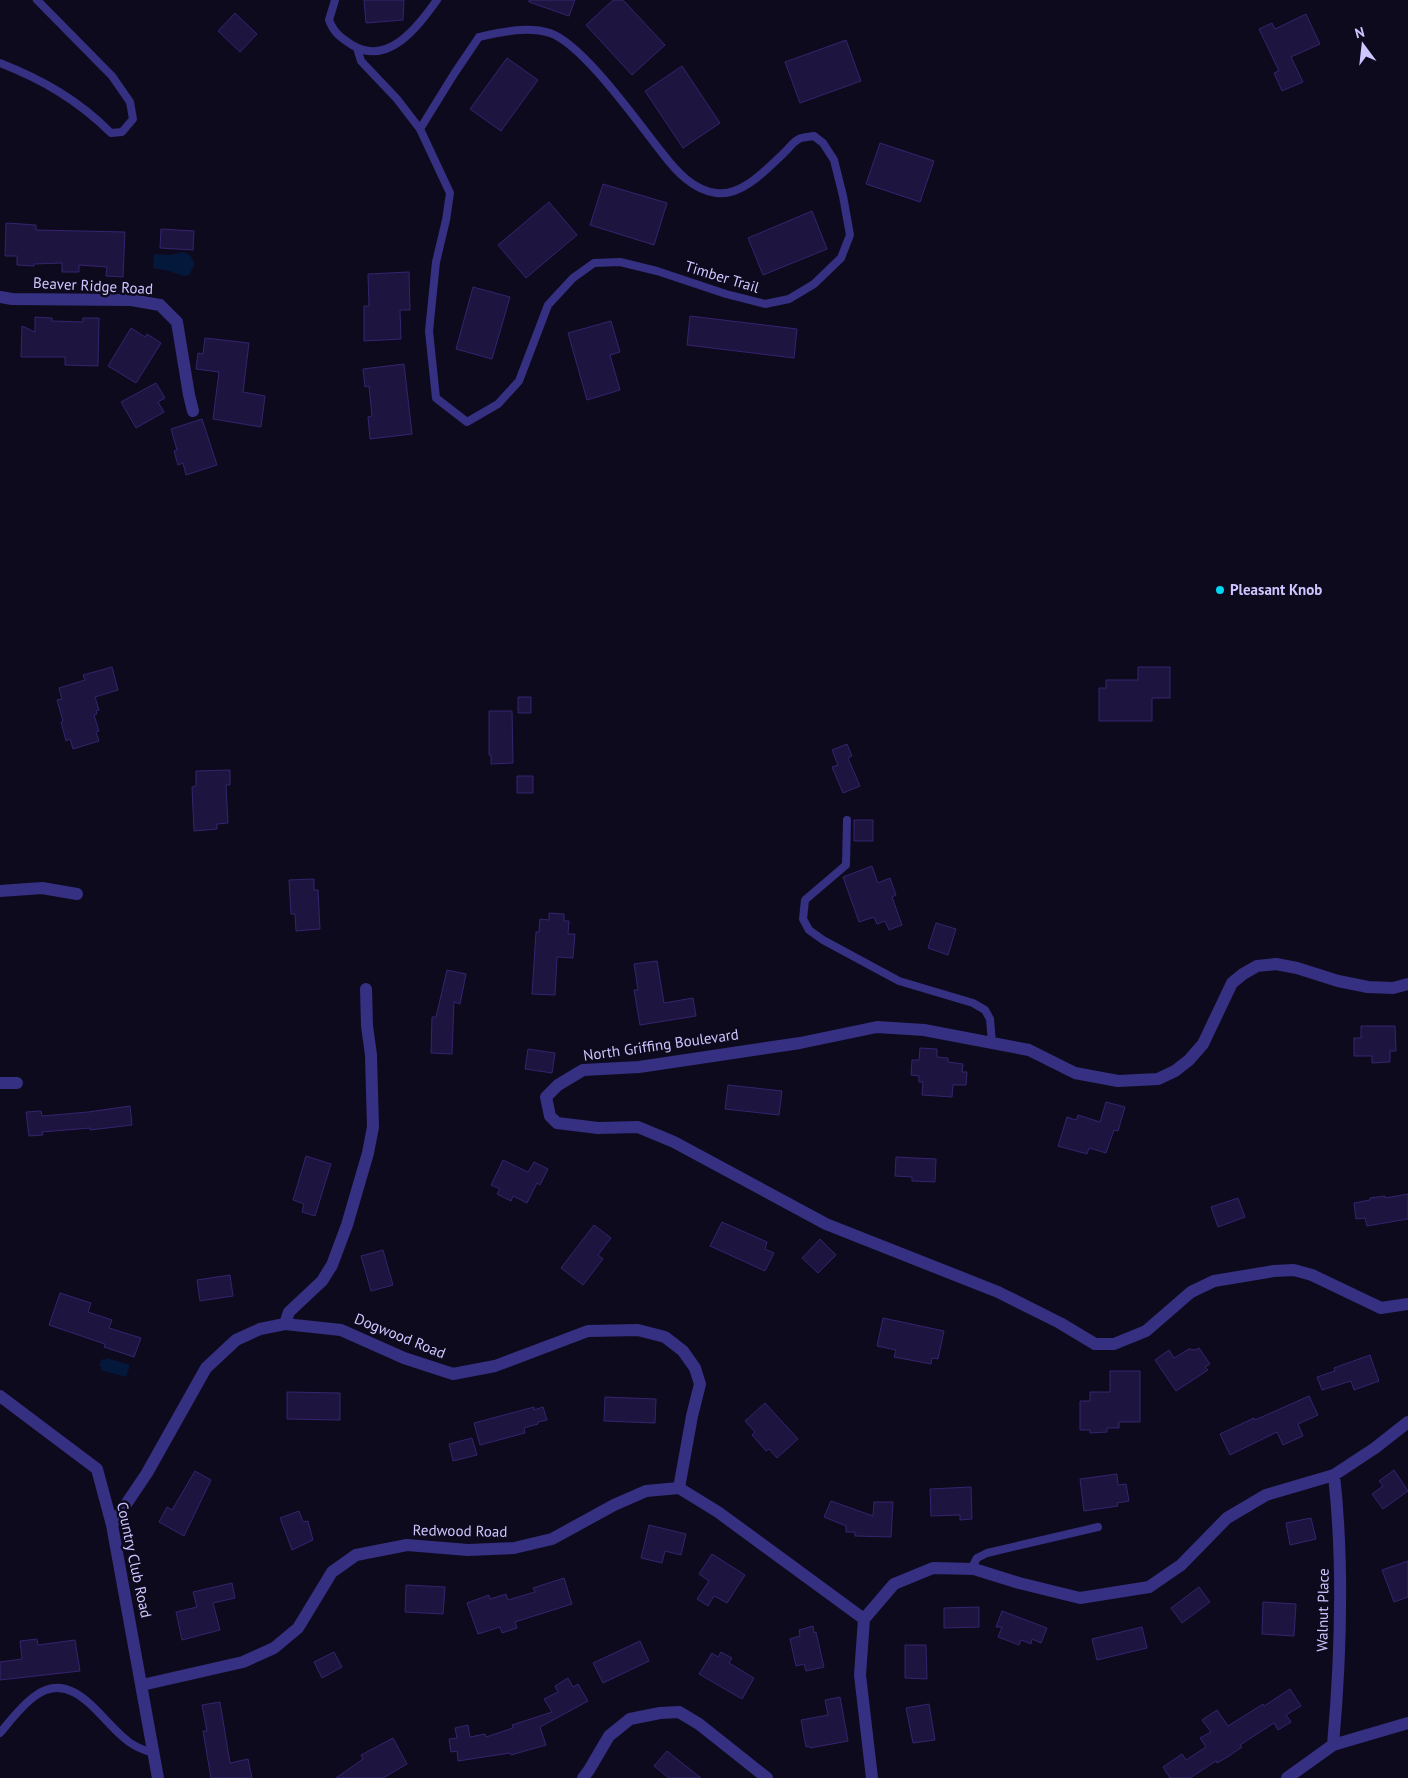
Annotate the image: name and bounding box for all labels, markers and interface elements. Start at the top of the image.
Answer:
north arrow [1338,20,1388,70]
text: N [1353,23,1366,42]
street label: Timber Trail [683,256,762,297]
street label: Beaver Ridge Road [33,273,153,298]
place label: Pleasant Knob [1230,580,1322,599]
marker: Pleasant Knob [1214,584,1226,596]
street label: North Griffing Boulevard [582,1024,740,1065]
street label: Dogwood Road [352,1309,449,1362]
street label: Country Club Road [113,1500,156,1620]
street label: Redwood Road [413,1520,508,1541]
street label: Walnut Place [1312,1568,1333,1652]

